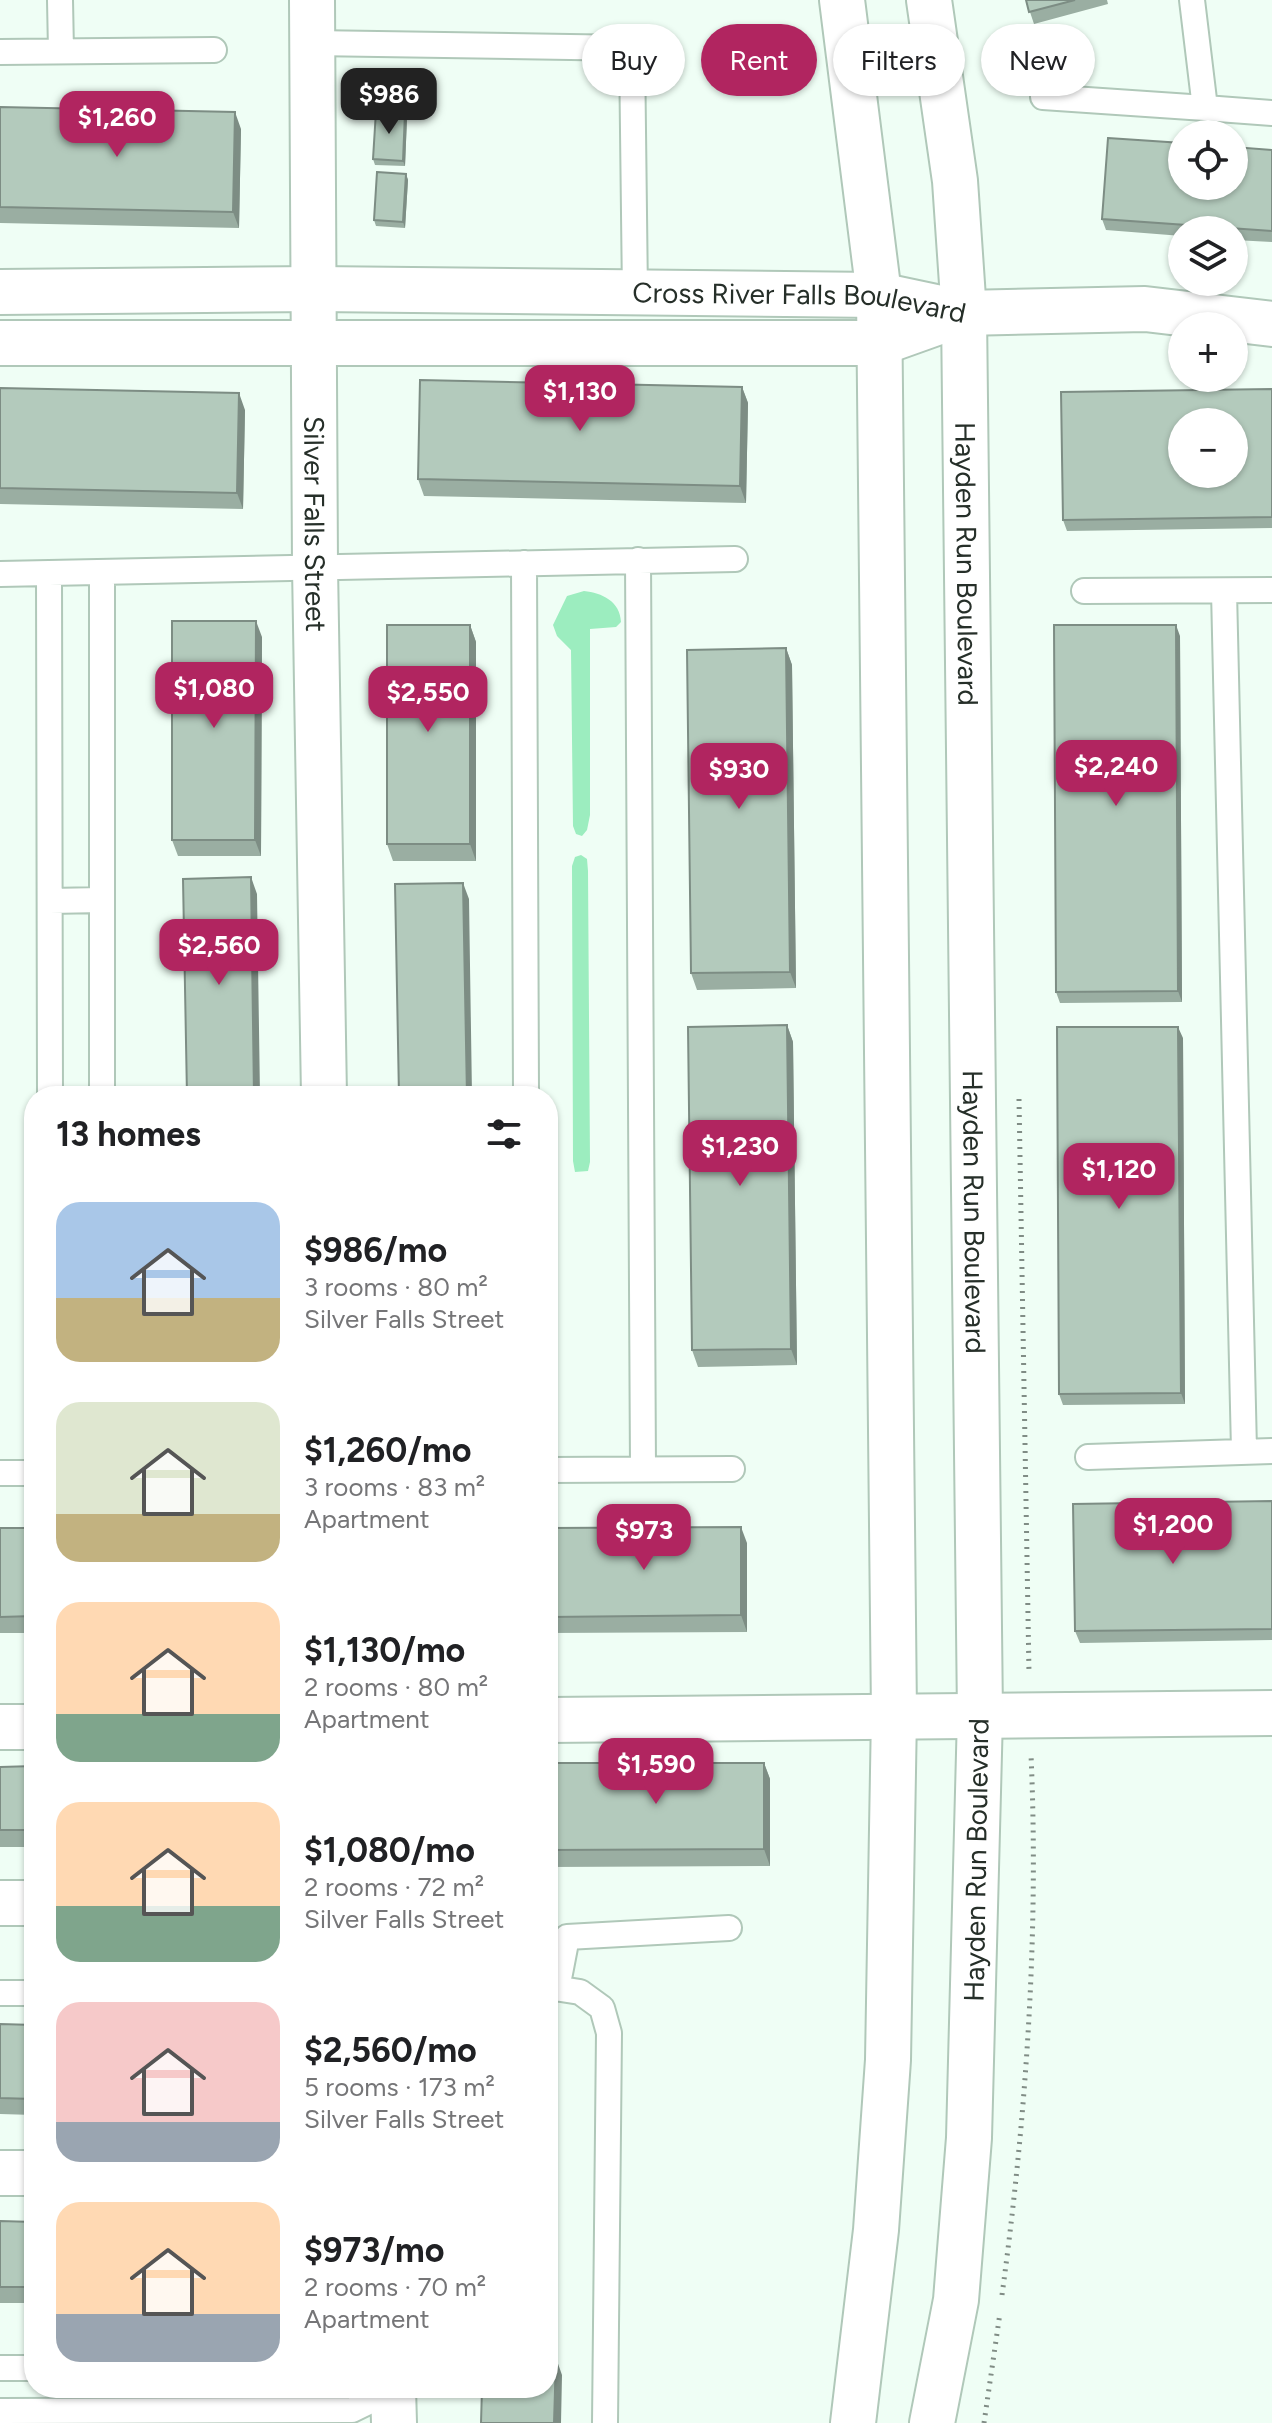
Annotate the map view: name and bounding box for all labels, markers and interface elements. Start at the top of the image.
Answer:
chip: Buy [582,24,685,96]
chip: Rent [701,24,817,96]
chip: Filters [833,24,965,96]
chip: New [981,24,1095,96]
pin: $986 [342,68,436,136]
text: $986 [359,78,419,110]
pin: $1,260 [52,91,182,159]
text: $1,260 [77,101,157,133]
map controls [1168,120,1248,488]
button: locate [1168,120,1248,200]
button: layers [1168,216,1248,296]
street label: Cross River Falls Boulevard [632,275,969,330]
button: + [1168,312,1248,392]
pin: $1,130 [515,365,645,433]
text: $1,130 [543,375,617,407]
button: − [1168,408,1248,488]
street label: Silver Falls Street [297,416,333,632]
street label: Hayden Run Boulevard [948,422,985,706]
pin: $1,080 [149,662,279,730]
pin: $2,550 [363,666,493,734]
text: $1,080 [173,672,255,704]
text: $2,550 [386,676,470,708]
pin: $2,240 [1051,740,1181,808]
pin: $930 [692,743,786,811]
text: $2,240 [1074,750,1158,782]
text: $930 [709,753,769,785]
pin: $2,560 [154,919,284,987]
text: $2,560 [177,929,261,961]
street label: Hayden Run Boulevard [956,1070,993,1354]
icon: filters [482,1112,526,1156]
text: 13 homes [56,1114,201,1155]
pin: $1,230 [675,1120,805,1188]
text: $1,230 [701,1130,779,1162]
pin: $1,120 [1054,1143,1184,1211]
text: $1,120 [1082,1153,1156,1185]
text: $986/mo [304,1230,447,1271]
icon: home [120,1234,216,1330]
text: 3 rooms · 80 m² [304,1271,488,1303]
text: Silver Falls Street [304,1303,504,1335]
text: $1,260/mo [304,1430,471,1471]
icon: home [120,1434,216,1530]
text: 3 rooms · 83 m² [304,1471,485,1503]
pin: $1,200 [1108,1498,1238,1566]
text: Apartment [304,1503,430,1535]
pin: $973 [597,1504,691,1572]
text: $1,200 [1133,1508,1213,1540]
text: $973 [615,1514,673,1546]
text: $1,130/mo [304,1630,465,1671]
icon: home [120,1634,216,1730]
text: 2 rooms · 80 m² [304,1671,488,1703]
text: Apartment [304,1703,430,1735]
street label: Hayden Run Boulevard [957,1718,995,2002]
pin: $1,590 [591,1738,721,1806]
text: $1,590 [616,1748,696,1780]
text: $1,080/mo [304,1830,475,1871]
icon: home [120,1834,216,1930]
text: 2 rooms · 72 m² [304,1871,484,1903]
text: Silver Falls Street [304,1903,504,1935]
text: $2,560/mo [304,2030,477,2071]
icon: home [120,2034,216,2130]
text: 5 rooms · 173 m² [304,2071,495,2103]
text: Silver Falls Street [304,2103,504,2135]
text: $973/mo [304,2230,444,2271]
icon: home [120,2234,216,2330]
text: 2 rooms · 70 m² [304,2271,486,2303]
text: Apartment [304,2303,430,2335]

